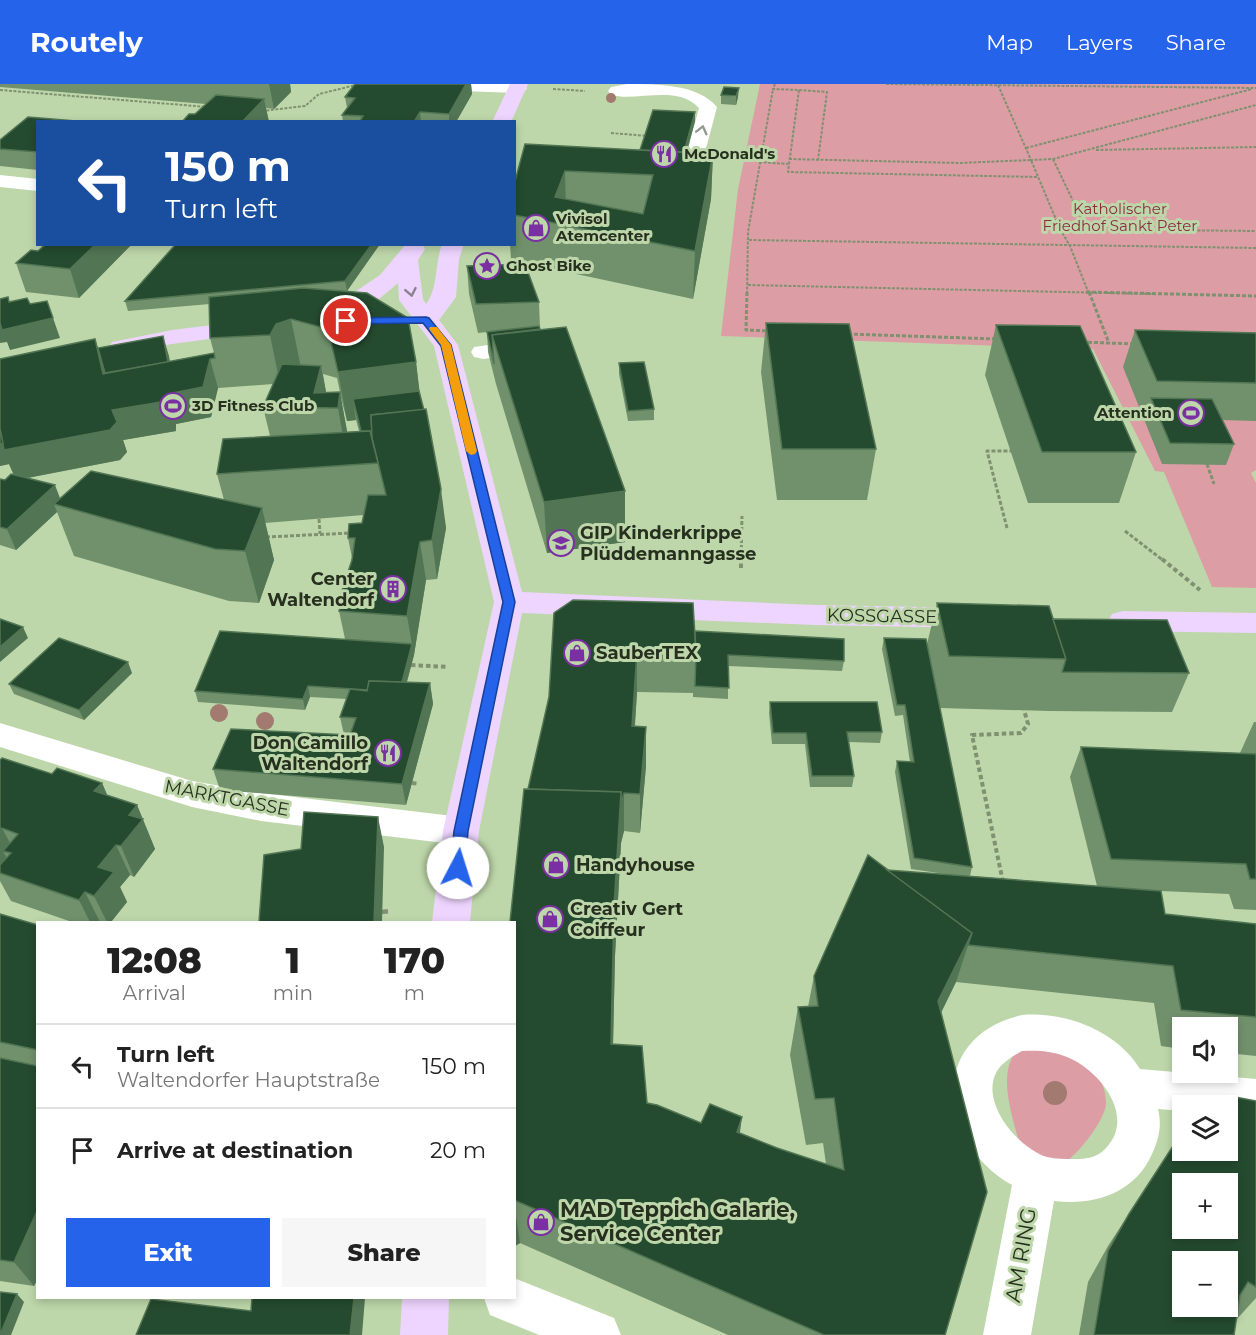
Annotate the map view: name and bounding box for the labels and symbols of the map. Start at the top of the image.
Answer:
one-way arrow [694,125,707,135]
restaurant icon: McDonald's [649,139,679,169]
place label: McDonald's [684,144,775,163]
park label: Katholischer Friedhof Sankt Peter [1043,199,1197,235]
place label: Vivisol Atemcenter [555,209,650,245]
shop icon: Vivisol Atemcenter [521,213,551,243]
place icon: Ghost Bike [472,251,502,281]
place label: Ghost Bike [506,256,591,275]
one-way arrow [404,287,417,297]
pin [320,295,371,346]
sports icon: 3D Fitness Club [158,391,188,421]
place label: 3D Fitness Club [191,396,314,415]
sports icon: Attention [1176,398,1206,428]
place label: Attention [1096,403,1172,422]
place label: GIP Kinderkrippe Plüddemanngasse [580,522,756,565]
school or university icon: GIP Kinderkrippe Plüddemanngasse [546,528,576,558]
place label: Center Waltendorf [267,568,375,611]
building icon: Center Waltendorf [378,574,408,604]
street label: KOSSGASSE [827,604,937,628]
shop icon: SauberTEX [562,638,592,668]
place label: SauberTEX [596,642,698,664]
place label: Don Camillo Waltendorf [253,732,369,775]
restaurant icon: Don Camillo Waltendorf [373,738,403,768]
street label: MARKTGASSE [163,775,291,821]
position arrow [426,836,490,900]
shop icon: Handyhouse [541,850,571,880]
place label: Handyhouse [576,854,695,876]
place label: Creativ Gert Coiffeur [570,898,683,941]
shop icon: Creativ Gert Coiffeur [535,904,565,934]
place label: MAD Teppich Galarie, Service Center [560,1197,795,1246]
street label: AM RING [1000,1206,1041,1304]
shop icon: MAD Teppich Galarie, Service Center [526,1207,556,1237]

